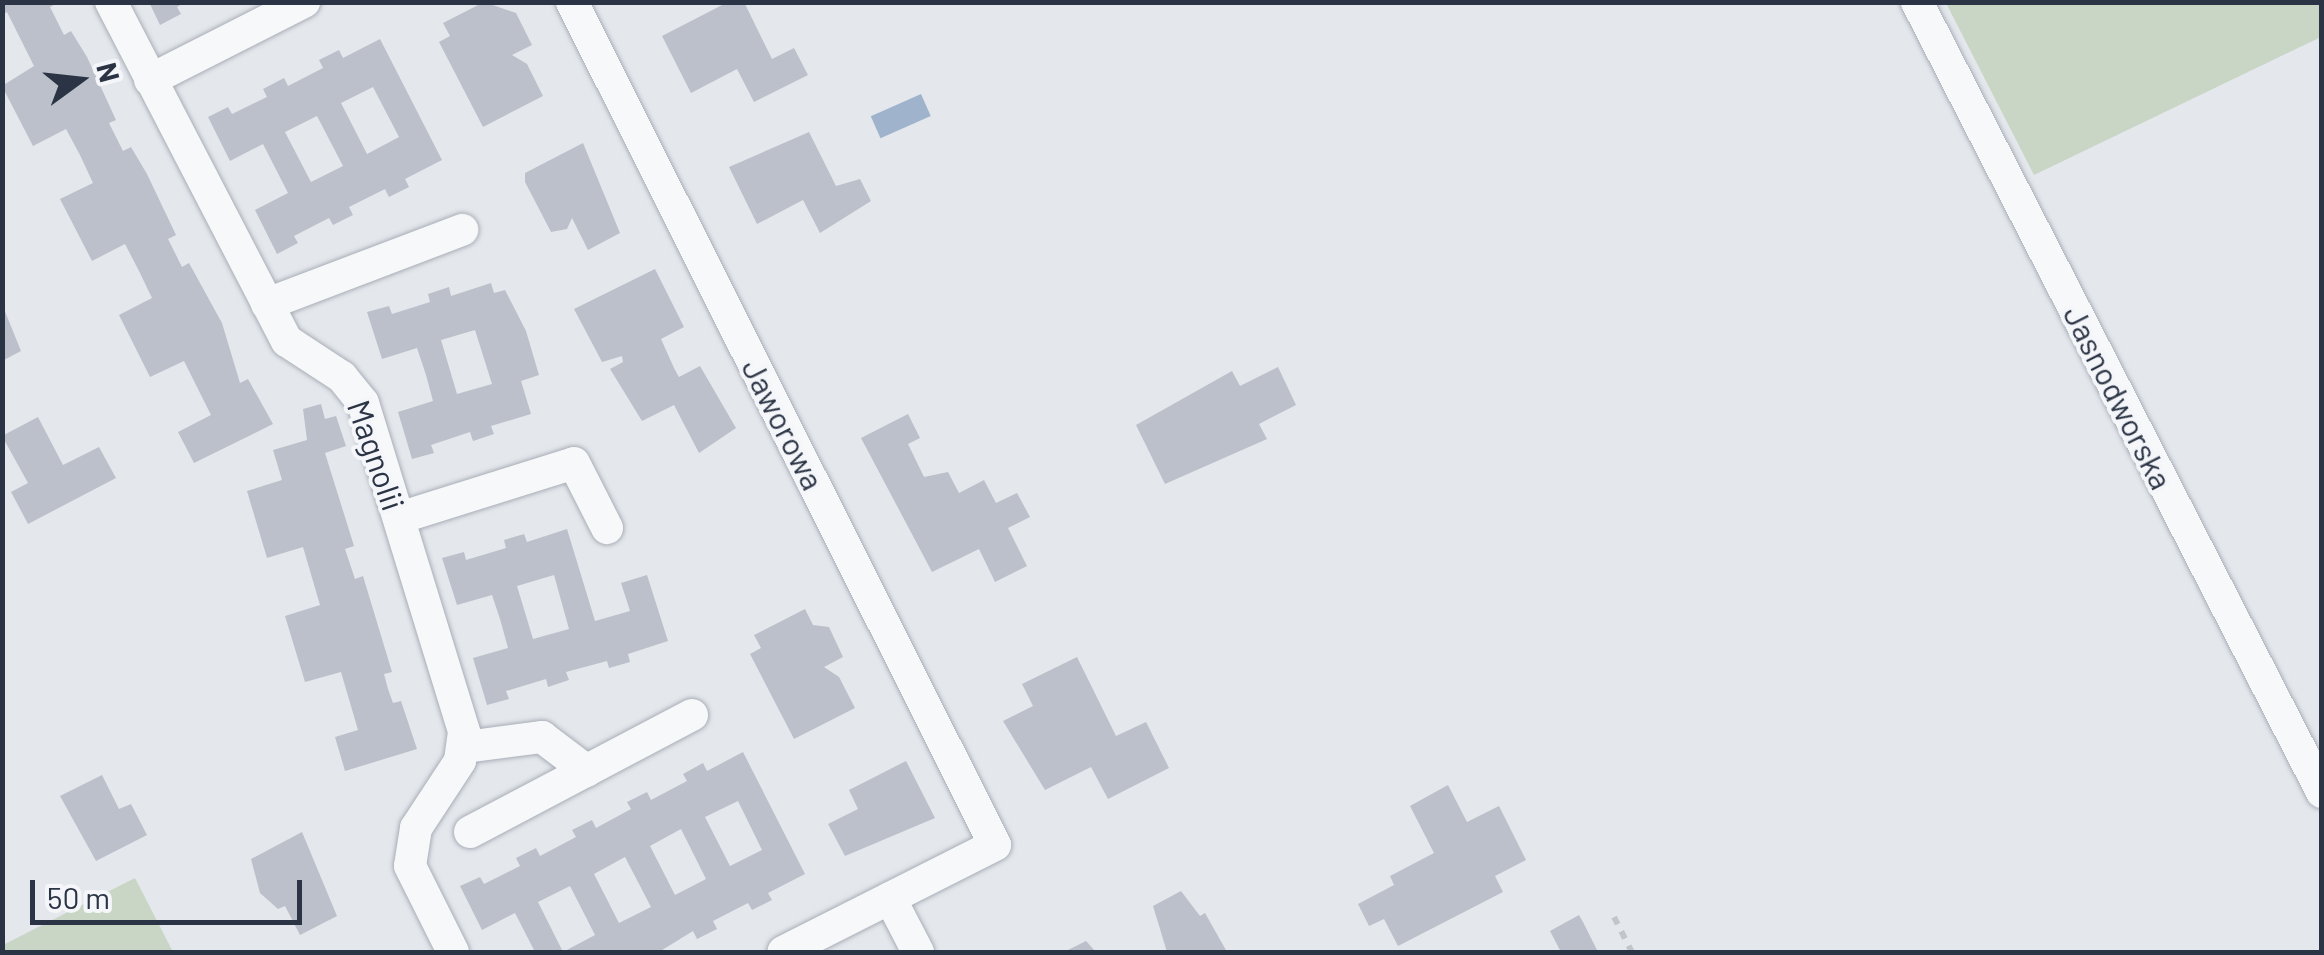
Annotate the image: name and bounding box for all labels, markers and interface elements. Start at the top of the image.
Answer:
north arrow [30,30,130,130]
text: N [90,59,128,86]
street label: Jasnodworska [2056,299,2182,495]
street label: Jaworowa [735,352,833,496]
street label: Magnolii [340,395,414,515]
scale bar [35,860,308,922]
text: 50 m [47,879,110,915]

